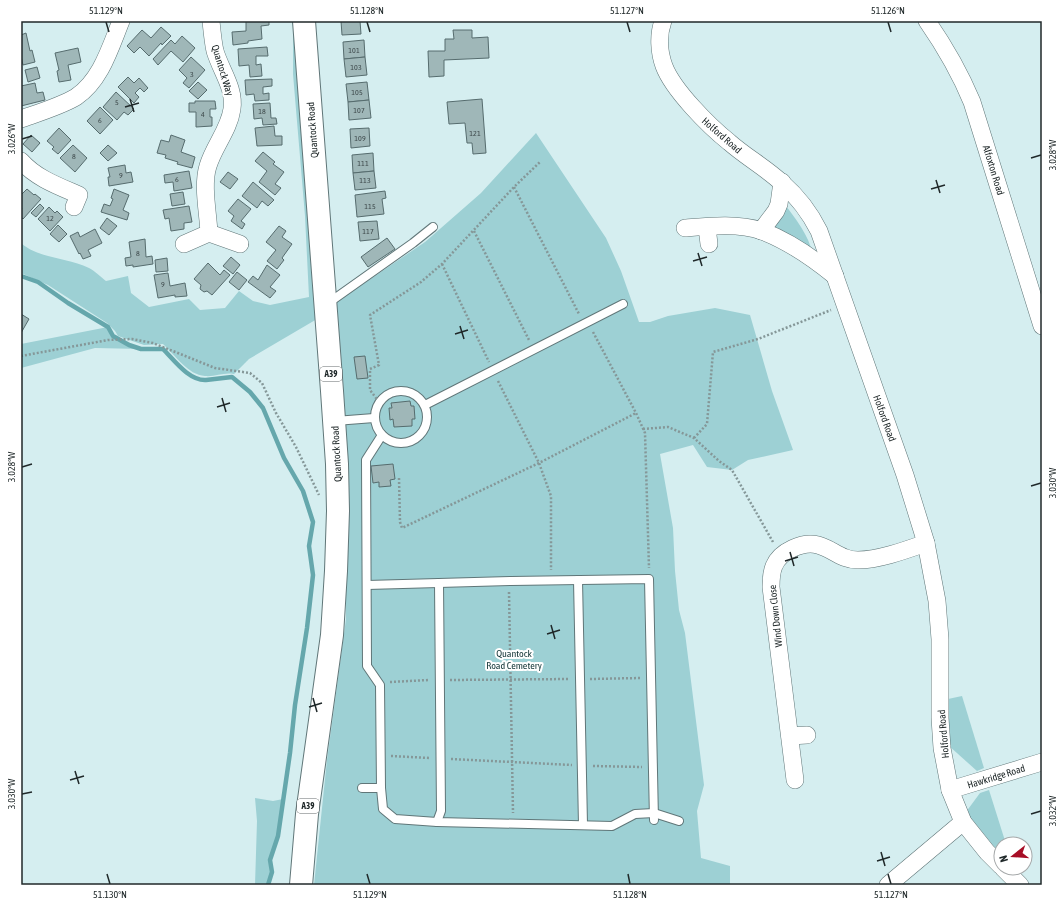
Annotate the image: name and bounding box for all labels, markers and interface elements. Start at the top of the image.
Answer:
text: 51.129°N [89,5,123,16]
text: 51.128°N [350,5,384,16]
text: 51.127°N [610,5,644,16]
text: 51.126°N [871,5,905,16]
street label: Quantock Way [210,43,236,97]
house number: 101 [348,46,360,55]
house number: 103 [350,63,362,72]
house number: 3 [190,70,194,79]
house number: 105 [351,88,363,97]
house number: 5 [115,98,119,107]
street label: Quantock Road [305,101,320,158]
house number: 107 [353,106,365,115]
house number: 18 [258,107,266,116]
house number: 4 [201,110,205,119]
street label: Holford Road [700,115,744,156]
house number: 6 [98,116,102,125]
text: 3.026°W [6,123,17,154]
house number: 121 [469,129,481,138]
house number: 109 [354,134,366,143]
text: 3.028°W [1047,139,1058,170]
street label: Alfoxton Road [981,144,1006,197]
house number: 8 [72,152,76,161]
house number: 111 [357,159,369,168]
house number: 9 [119,171,123,180]
house number: 6 [175,175,179,184]
house number: 113 [359,176,371,185]
house number: 115 [364,202,376,211]
house number: 12 [46,214,54,223]
house number: 117 [362,227,374,236]
house number: 8 [136,249,140,258]
house number: 9 [161,280,165,289]
road number: A39 [320,367,342,381]
street label: Holford Road [871,393,898,443]
street label: Quantock Road [330,425,343,482]
text: 3.028°W [6,451,17,482]
text: 3.030°W [1047,467,1058,498]
street label: Wind Down Close [767,584,784,648]
park label: Quantock Road Cemetery [486,648,542,671]
street label: Holford Road [936,709,951,759]
street label: Hawkridge Road [966,762,1027,790]
text: 3.030°W [6,778,17,809]
text: 3.032°W [1047,795,1058,826]
road number: A39 [297,799,319,813]
north arrow [993,836,1033,876]
text: N [997,854,1010,864]
text: 51.130°N [93,889,127,900]
text: 51.129°N [353,889,387,900]
text: 51.128°N [613,889,647,900]
text: 51.127°N [874,889,908,900]

